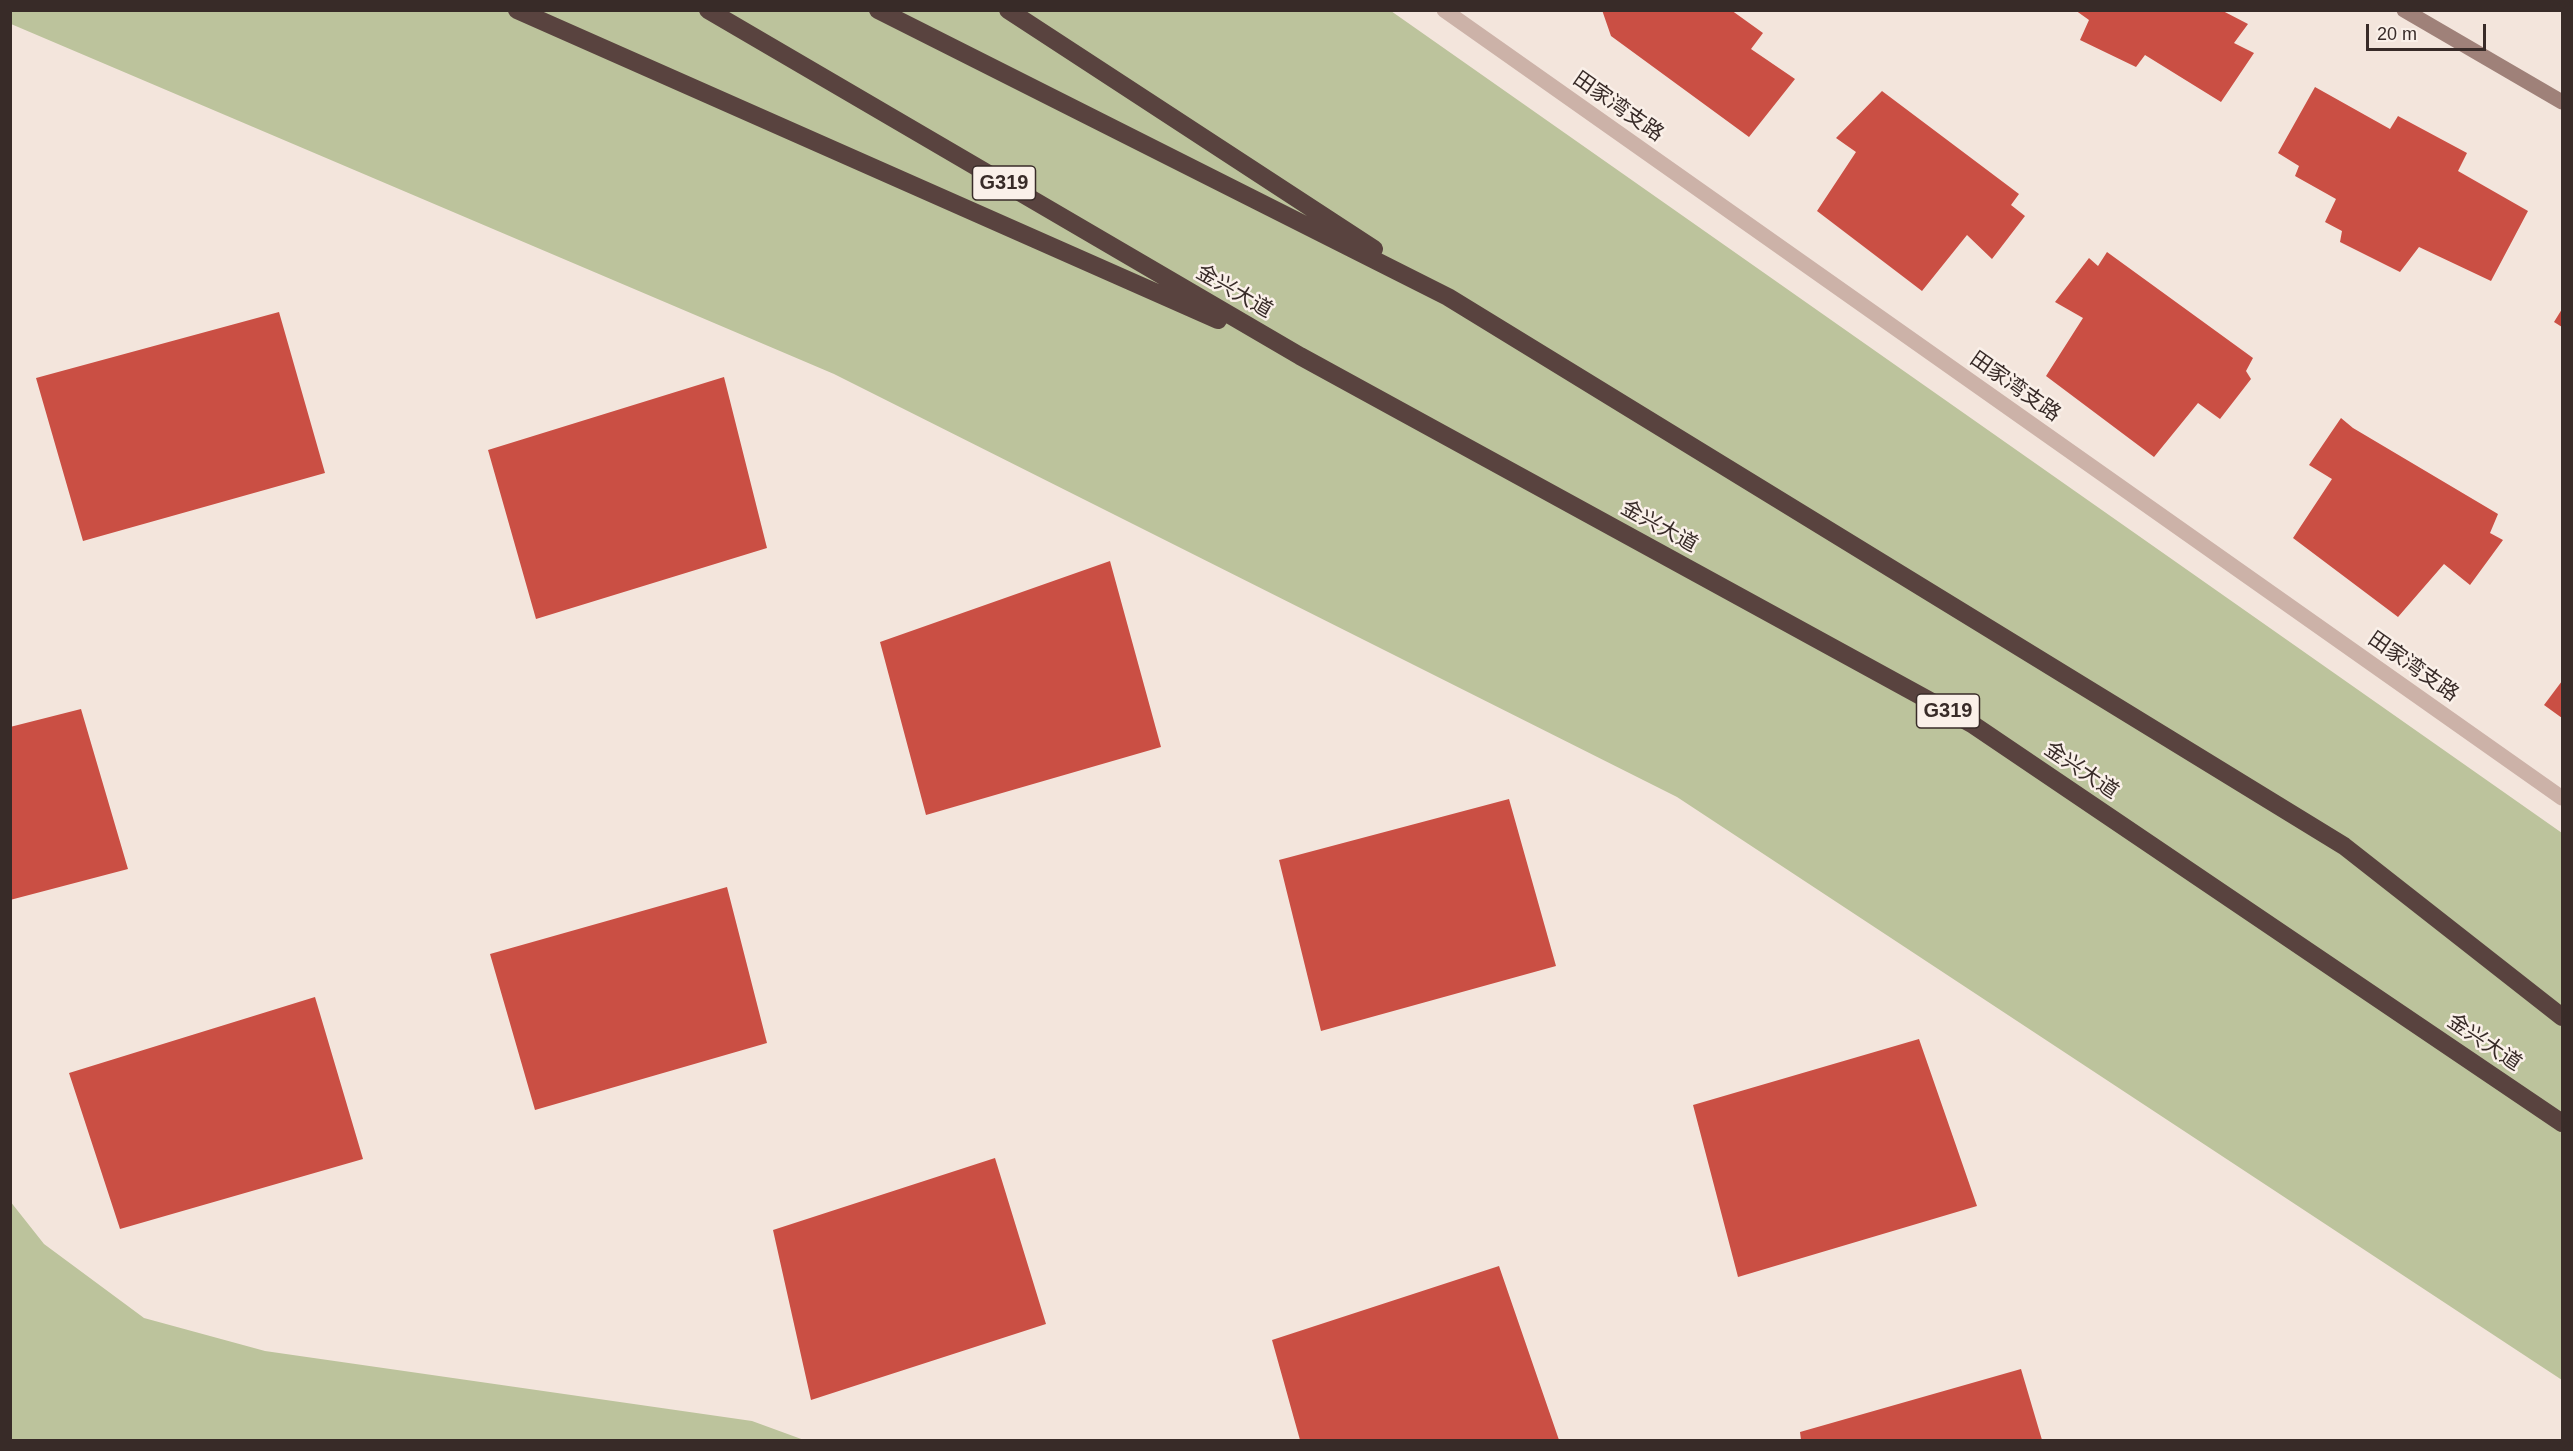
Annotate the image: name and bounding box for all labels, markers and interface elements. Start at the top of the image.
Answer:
scale bar [2369,12,2489,50]
text: 20 m [2377,24,2417,44]
street label: 田家湾支路 [1568,67,1668,147]
road number: G319 [972,166,1036,200]
street label: 金兴大道 [1191,260,1277,324]
street label: 田家湾支路 [1965,347,2065,427]
street label: 金兴大道 [1616,496,1702,558]
street label: 田家湾支路 [2363,627,2463,707]
road number: G319 [1916,694,1980,728]
street label: 金兴大道 [2039,737,2123,805]
street label: 金兴大道 [2442,1009,2526,1077]

